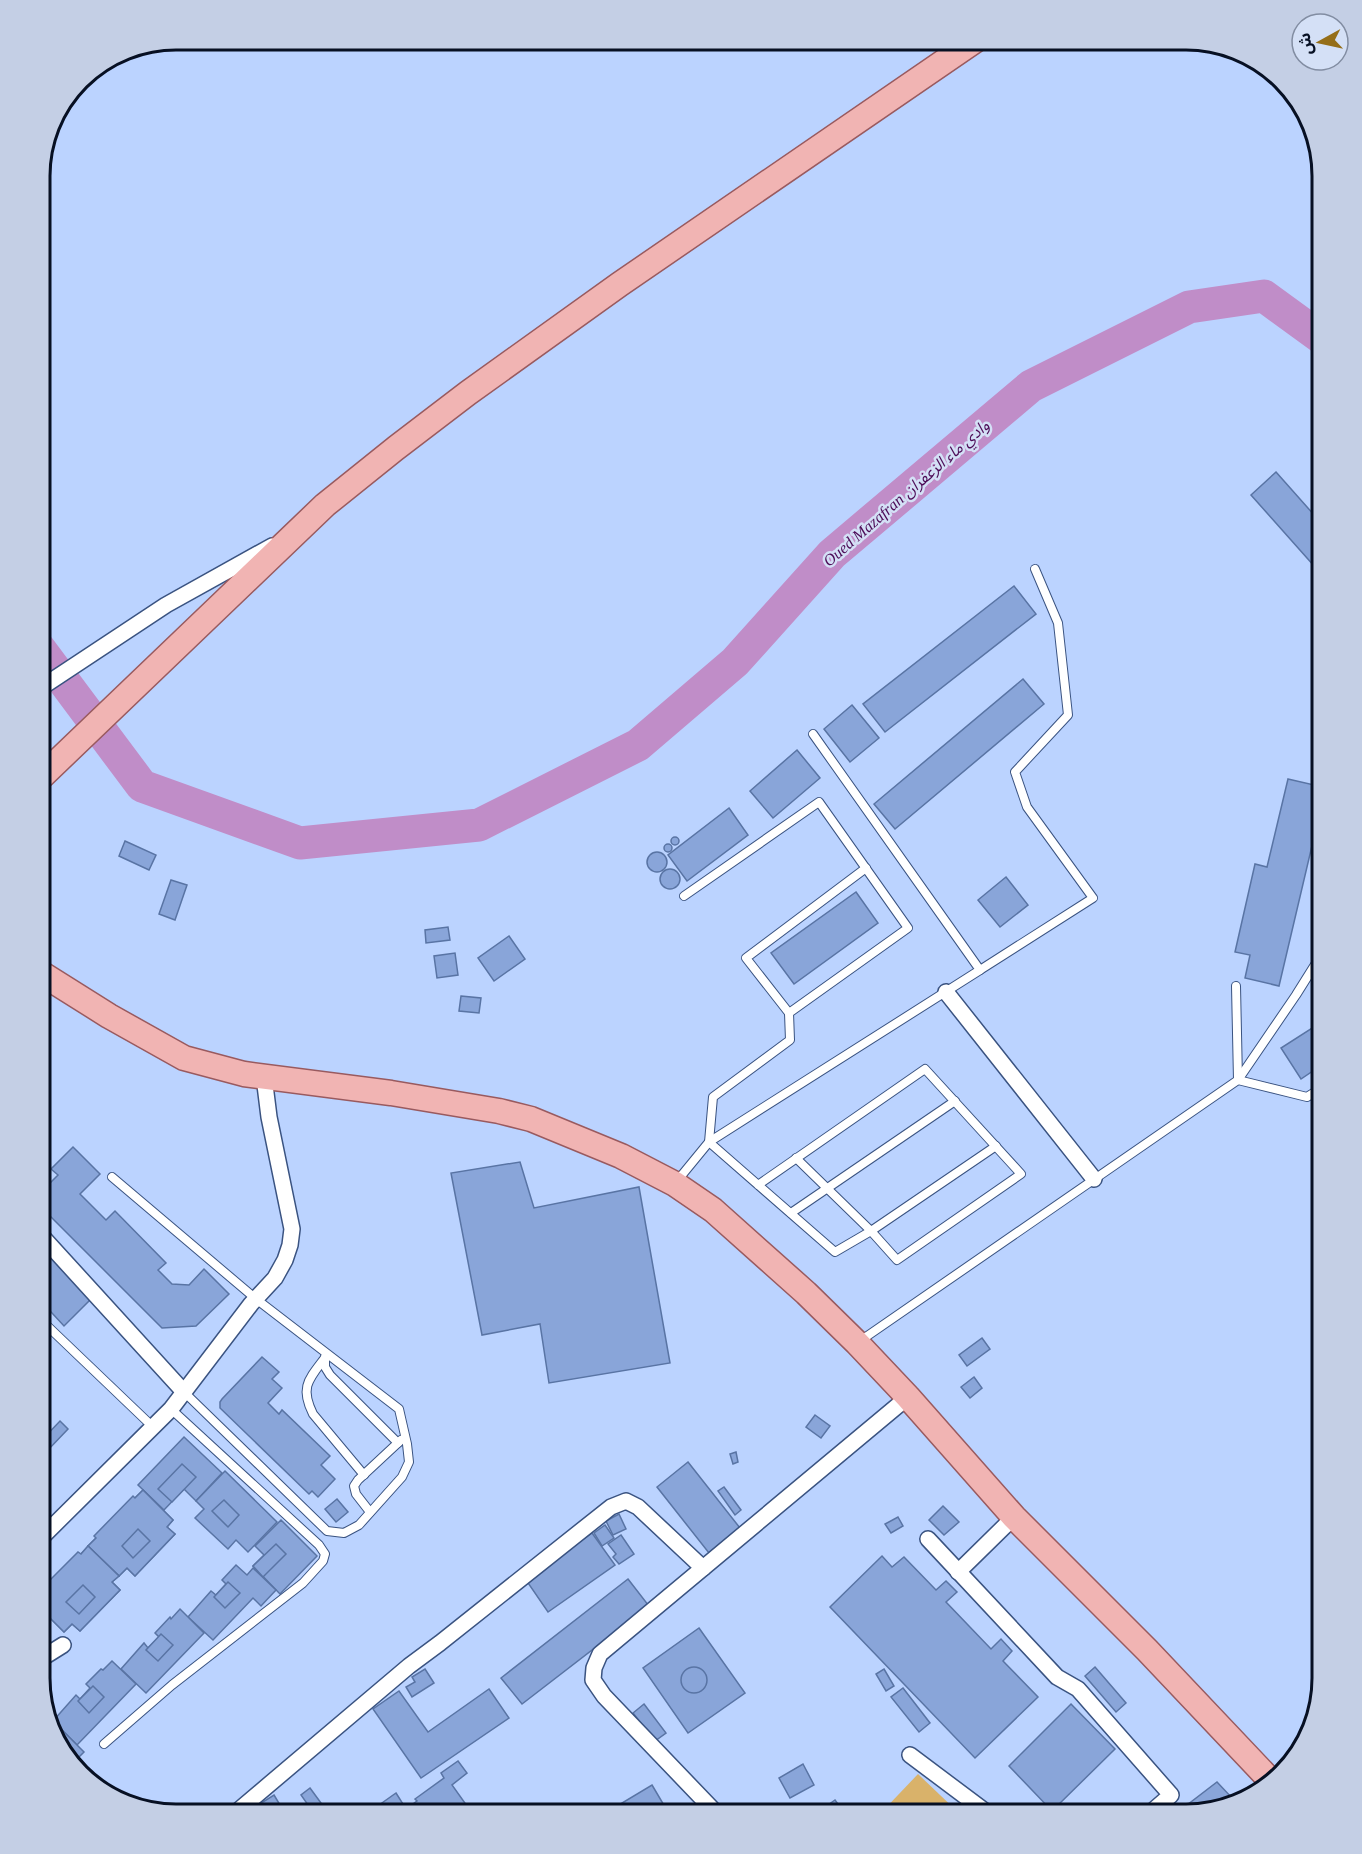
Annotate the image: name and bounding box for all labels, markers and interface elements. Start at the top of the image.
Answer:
north arrow [1290,12,1350,72]
text: ش [1296,32,1317,56]
water label: Oued Mazafran وادي ماء الزعفران [820,416,995,573]

